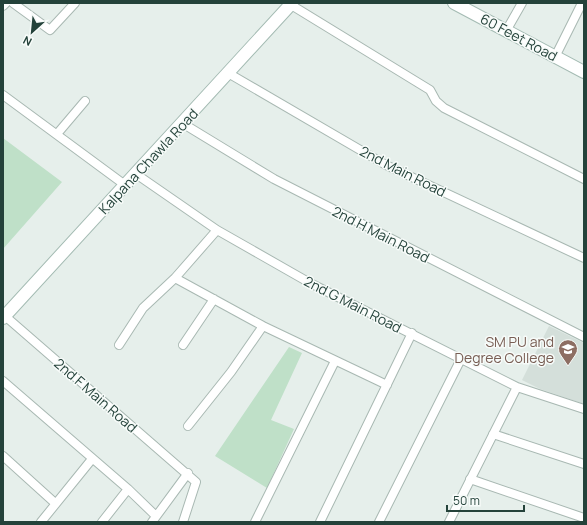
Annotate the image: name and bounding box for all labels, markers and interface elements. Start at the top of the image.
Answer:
street label: 60 Feet Road [477,9,561,65]
north arrow [12,12,52,52]
text: N [20,33,34,50]
street label: Kalpana Chawla Road [94,104,202,218]
street label: 2nd Main Road [357,141,449,201]
street label: 2nd H Main Road [329,201,433,267]
street label: 2nd G Main Road [301,271,405,337]
place label: SM PU and Degree College [455,332,554,367]
school or university icon: SM PU and Degree College [557,338,579,366]
street label: 2nd F Main Road [50,354,142,436]
scale bar [447,487,524,513]
text: 50 m [453,492,480,509]

